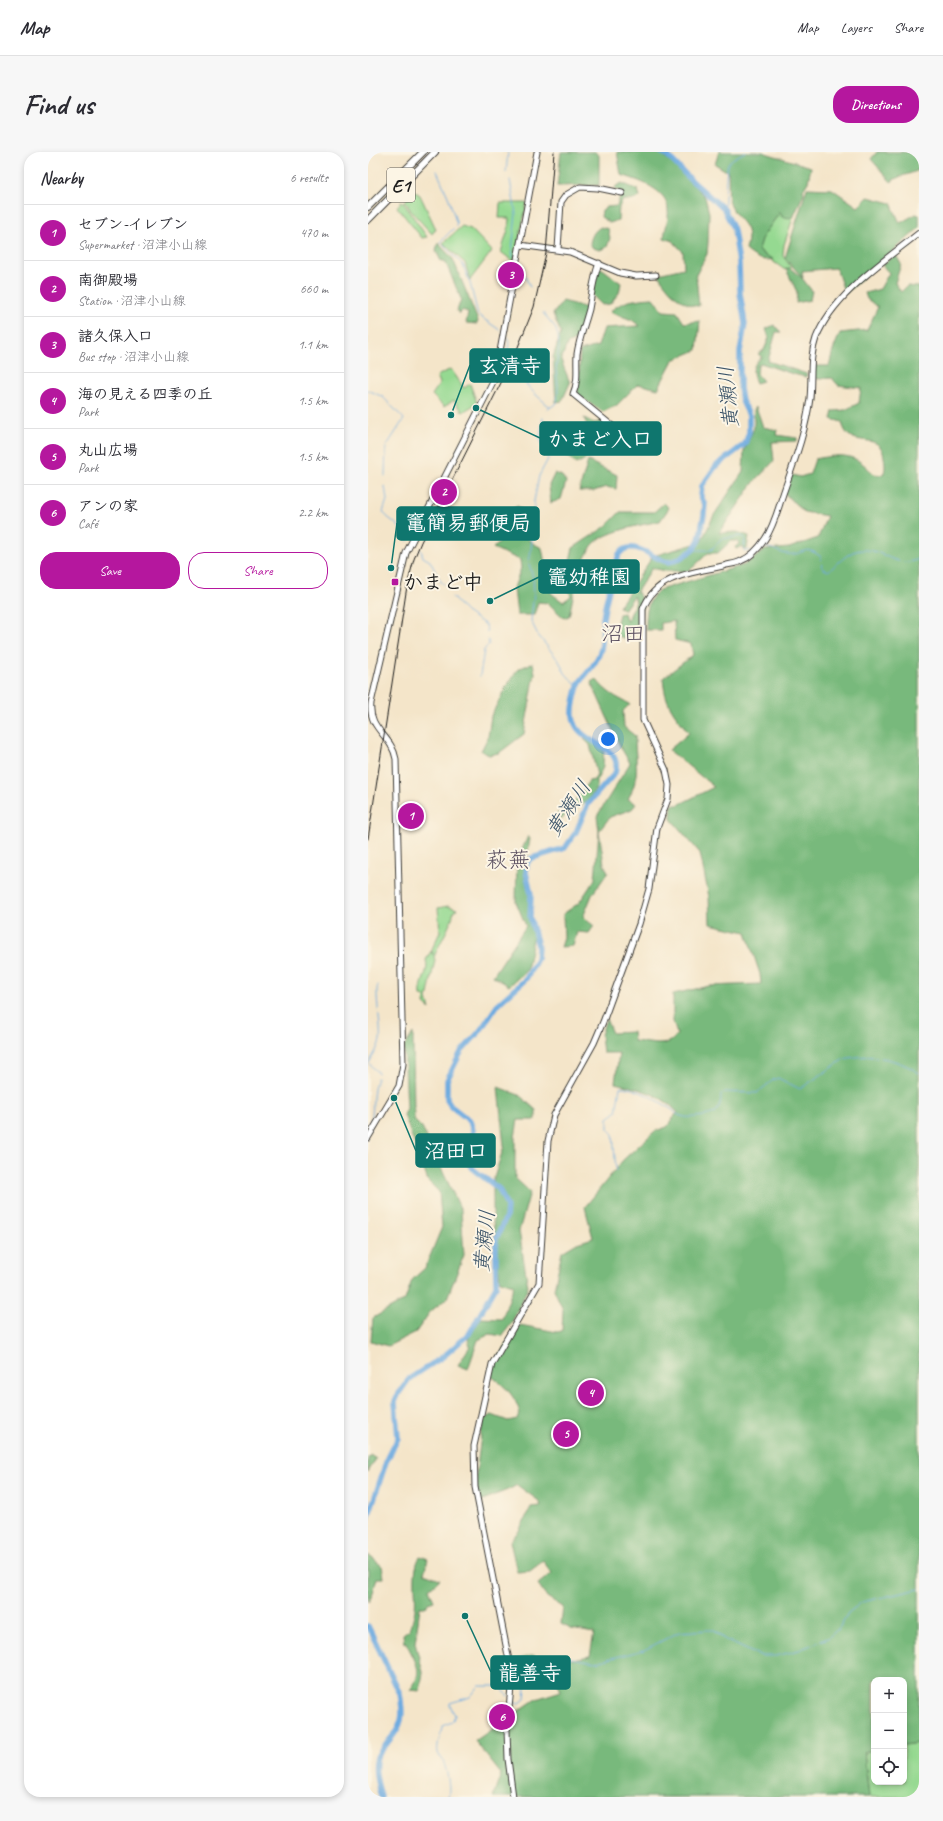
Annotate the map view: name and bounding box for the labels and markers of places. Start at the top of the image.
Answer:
pin: 3 [498,260,524,290]
callout: 玄清寺 [470,349,549,382]
callout: かまど入口 [540,422,661,455]
pin: 2 [431,477,457,507]
callout: 竃簡易郵便局 [397,507,539,540]
callout: 竈幼稚園 [539,560,639,593]
place label: かまど中 [403,570,483,595]
marker: かまど中 [390,577,400,587]
pin: 1 [398,801,424,831]
callout: 沼田口 [416,1134,495,1167]
pin: 4 [578,1378,604,1408]
pin: 5 [553,1419,579,1449]
callout: 龍善寺 [491,1656,570,1689]
pin: 6 [489,1702,515,1732]

